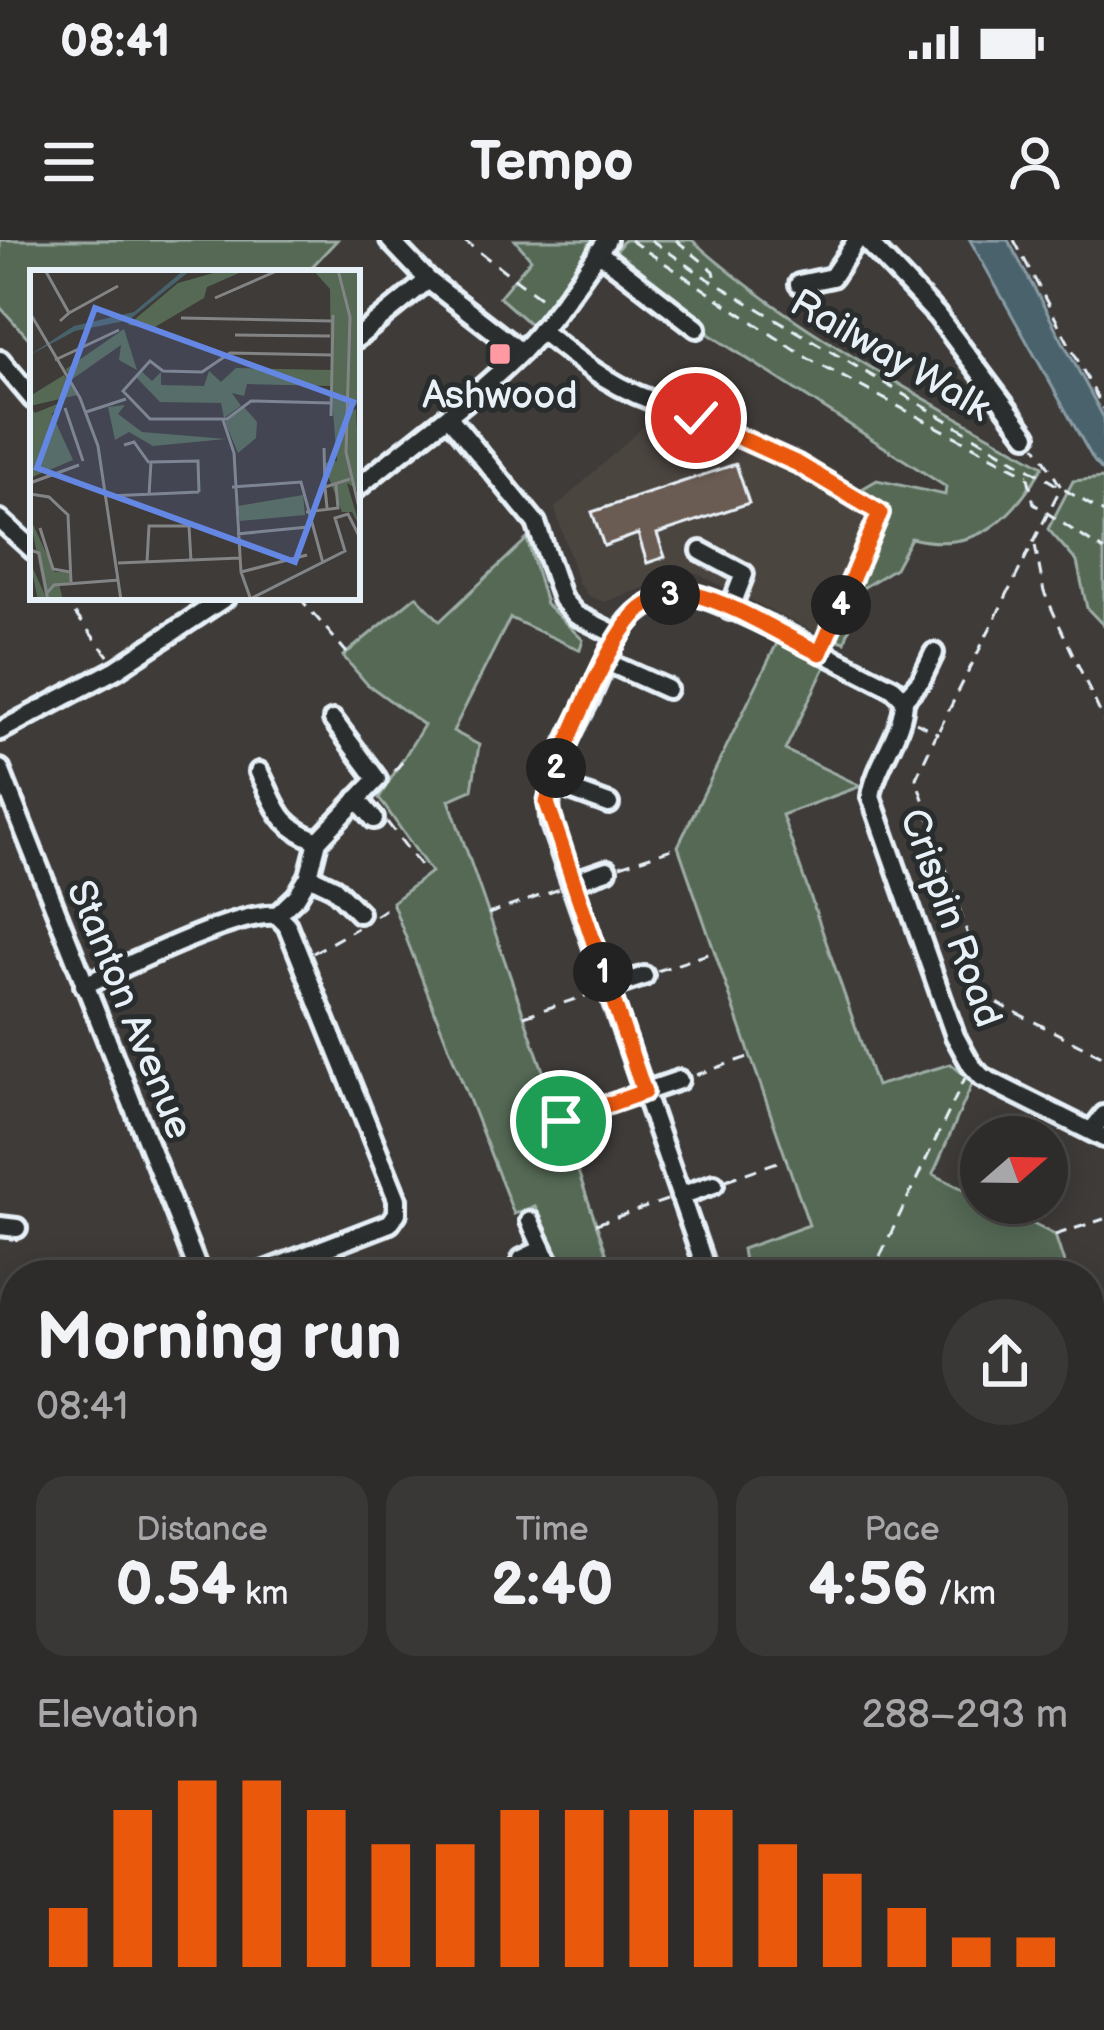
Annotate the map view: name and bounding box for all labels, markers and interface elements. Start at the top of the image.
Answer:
text: 08:41 [60,15,170,70]
icon: menu [36,129,102,195]
icon: person [1002,129,1068,195]
text: Tempo [470,130,634,195]
inset map [30,270,360,600]
street label: Railway Walk [782,280,999,433]
marker: Ashwood [487,341,513,367]
pin [645,367,747,469]
place label: Ashwood [422,373,578,420]
icon: check [663,385,729,451]
pin: 3 [640,565,700,625]
text: 3 [660,575,680,615]
pin: 4 [811,575,871,635]
text: 4 [831,585,851,625]
pin: 2 [526,738,586,798]
text: 2 [546,748,566,788]
street label: Crispin Road [889,802,1011,1034]
street label: Stanton Avenue [56,874,202,1146]
pin: 1 [573,942,633,1002]
text: 1 [596,952,610,992]
pin [510,1070,612,1172]
icon: arrive [528,1088,594,1154]
north arrow [960,1116,1068,1224]
map controls [960,1116,1068,1224]
text: Morning run [36,1299,402,1378]
button: share [942,1299,1068,1425]
text: 08:41 [36,1384,128,1431]
text: Distance [136,1510,268,1550]
text: Time [515,1510,589,1550]
text: Pace [864,1510,940,1550]
text: 0.54 [116,1550,236,1622]
text: 2:40 [490,1550,614,1622]
text: 4:56 [808,1550,929,1622]
text: km [236,1574,288,1614]
text: /km [929,1574,996,1614]
text: Elevation [36,1692,199,1739]
text: 288–293 m [861,1692,1068,1739]

